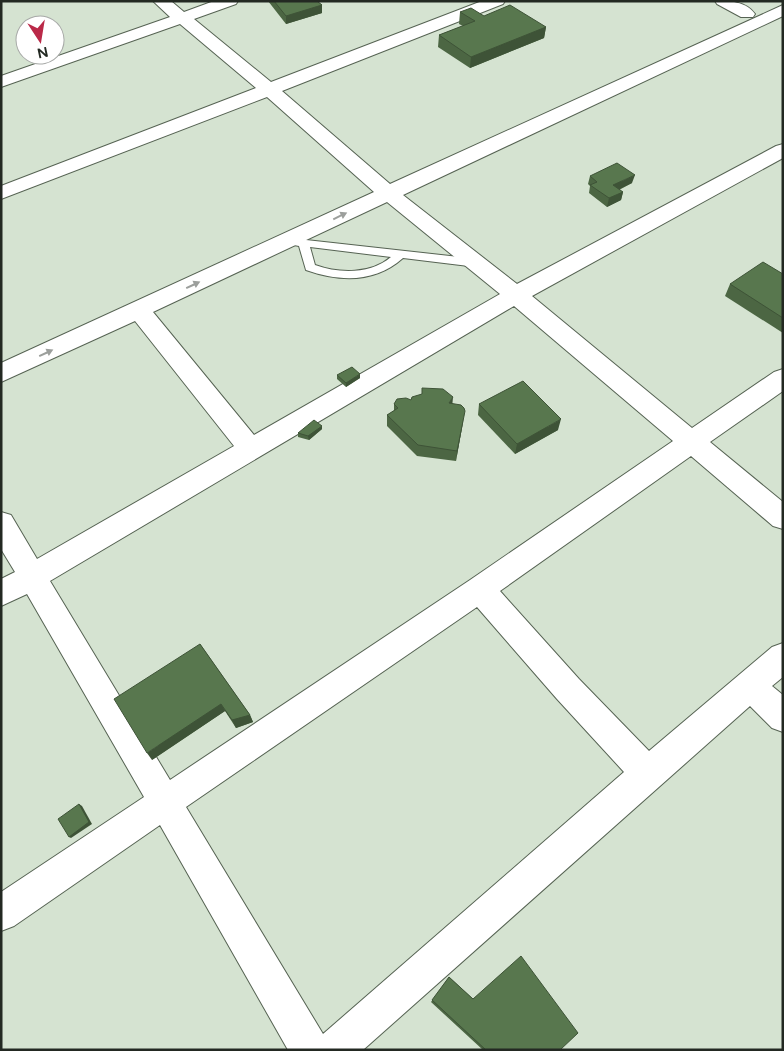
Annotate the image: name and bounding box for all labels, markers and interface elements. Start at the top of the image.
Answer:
north arrow [15,15,65,65]
text: N [36,43,50,62]
one-way arrow [333,212,347,220]
one-way arrow [186,280,200,288]
one-way arrow [38,348,53,357]

